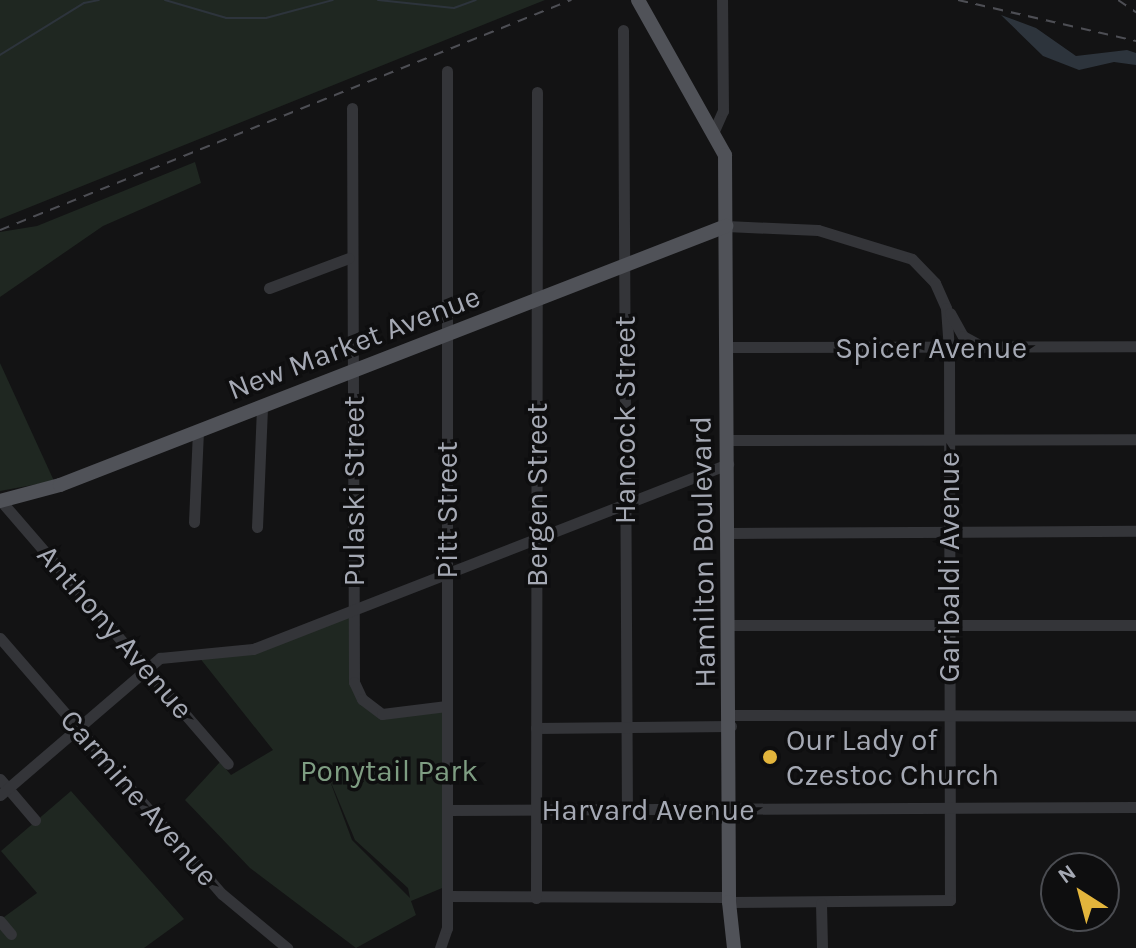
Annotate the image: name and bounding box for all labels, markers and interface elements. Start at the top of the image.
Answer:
street label: New Market Avenue [223,278,485,408]
street label: Hancock Street [607,316,643,524]
street label: Spicer Avenue [835,330,1027,366]
street label: Pulaski Street [336,396,372,586]
street label: Bergen Street [519,403,555,587]
street label: Hamilton Boulevard [683,416,723,688]
street label: Pitt Street [429,441,465,579]
street label: Garibaldi Avenue [931,452,967,682]
street label: Anthony Avenue [30,538,200,726]
street label: Carmine Avenue [53,702,225,894]
place label: Our Lady of Czestoc Church [786,722,999,792]
marker: Our Lady of Czestoc Church [761,748,779,766]
park label: Ponytail Park [300,753,478,789]
street label: Harvard Avenue [541,792,755,828]
north arrow [1040,852,1120,932]
text: N [1053,859,1081,889]

